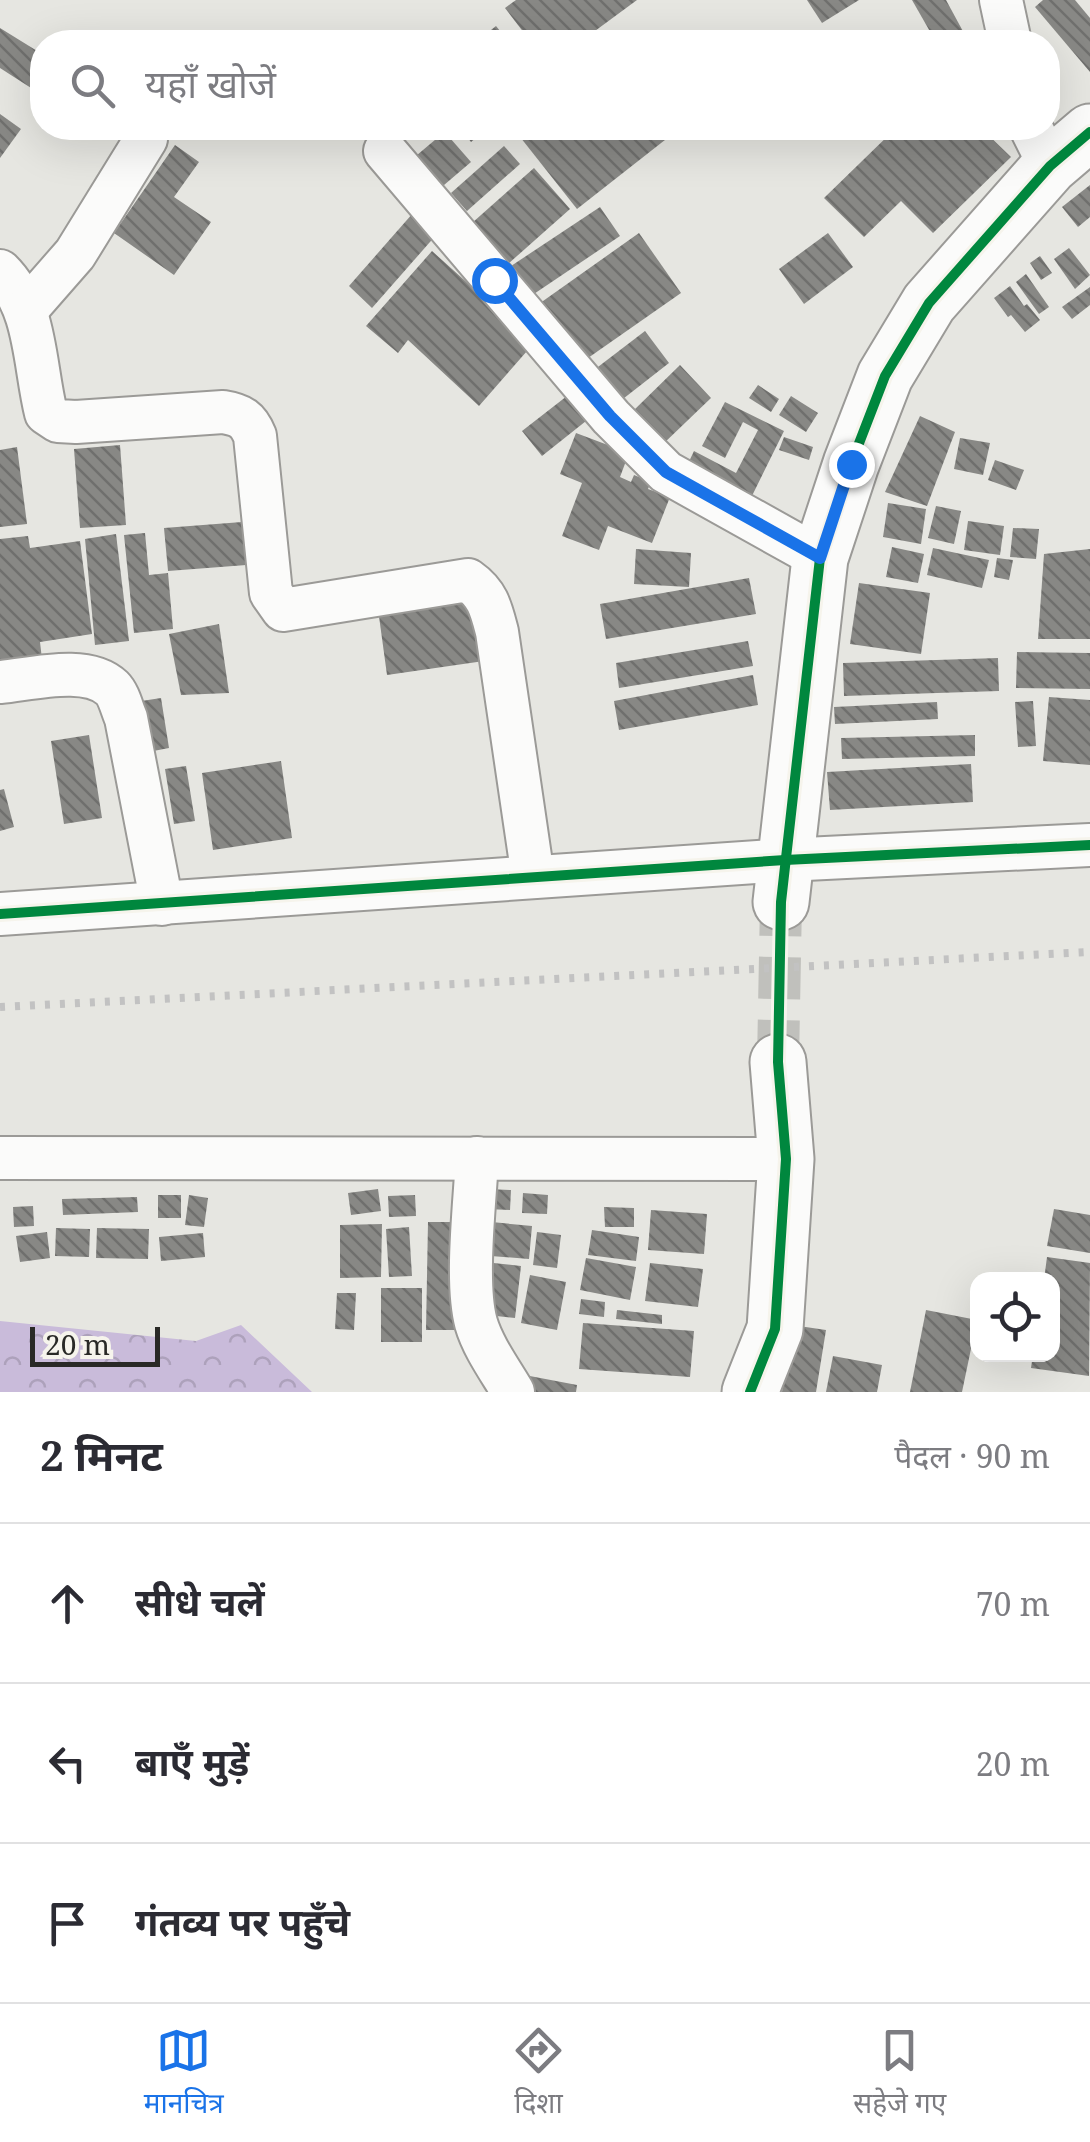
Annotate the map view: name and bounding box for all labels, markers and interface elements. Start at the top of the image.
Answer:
search box [30,30,1060,140]
text: यहाँ खोजें [145,57,276,109]
icon: search [65,58,120,113]
route start [472,258,518,304]
route end [829,442,875,488]
map controls [970,1272,1060,1362]
button: locate [970,1272,1060,1362]
scale bar [30,1322,160,1366]
text: 20 m [45,1325,110,1363]
text: 2 मिनट [40,1426,163,1483]
text: पैदल · 90 m [894,1434,1050,1477]
text: सीधे चलें [135,1575,265,1627]
icon: ahead [40,1576,95,1631]
text: 70 m [976,1582,1050,1625]
text: बाएँ मुड़ें [135,1735,249,1787]
icon: left [40,1736,95,1791]
text: 20 m [976,1742,1050,1785]
text: गंतव्य पर पहुँचे [135,1895,350,1947]
icon: arrive [40,1896,95,1951]
tab: मानचित्र [144,2023,224,2124]
tab: दिशा [511,2023,566,2124]
tab: सहेजे गए [853,2023,946,2124]

